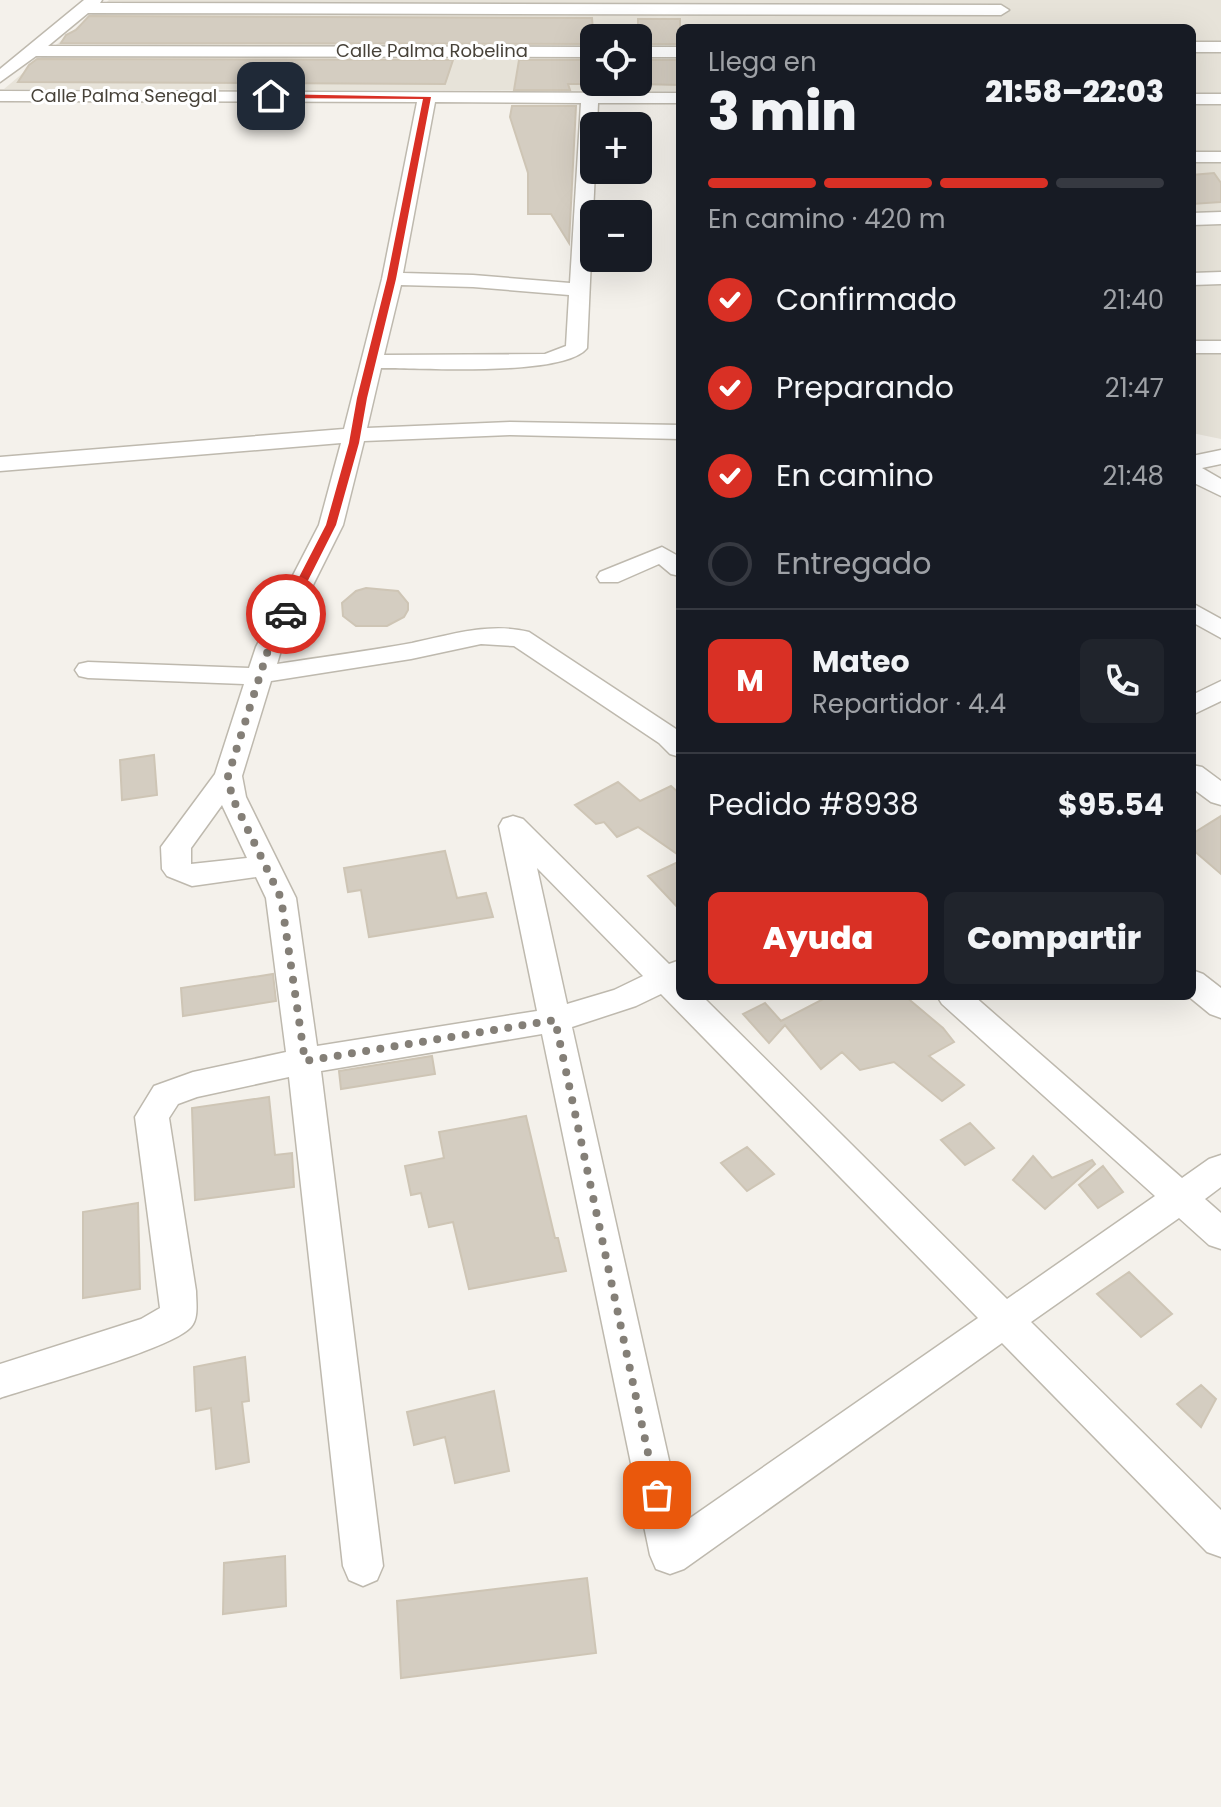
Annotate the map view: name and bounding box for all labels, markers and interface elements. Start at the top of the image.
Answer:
map controls [580,24,652,272]
button: locate [580,24,652,96]
street label: Calle Palma Robelina [336,38,528,63]
text: Llega en [708,44,817,80]
pin [237,62,305,130]
text: 21:58–22:03 [985,70,1164,113]
icon: home [249,74,293,118]
text: 3 min [708,75,857,148]
street label: Calle Palma Senegal [31,83,217,108]
button: + [580,112,652,184]
button: − [580,200,652,272]
text: En camino · 420 m [708,201,945,237]
icon: check [708,278,752,322]
text: Confirmado [776,278,957,321]
text: 21:40 [1103,282,1164,318]
icon: check [708,366,752,410]
text: Preparando [776,366,954,409]
text: 21:47 [1105,370,1164,406]
icon: check [708,454,752,498]
text: En camino [776,454,934,497]
text: 21:48 [1102,458,1164,494]
text: Entregado [776,542,931,585]
courier [246,574,326,654]
icon: car [264,592,308,636]
button: phone [1080,639,1164,723]
text: Mateo [812,640,910,683]
text: M [736,659,764,702]
text: Repartidor · 4.4 [812,686,1006,722]
text: Pedido #8938 [708,783,919,826]
text: $95.54 [1058,783,1164,826]
button: Ayuda [708,892,928,984]
button: Compartir [944,892,1164,984]
pin [623,1461,691,1529]
icon: bag [635,1473,679,1517]

